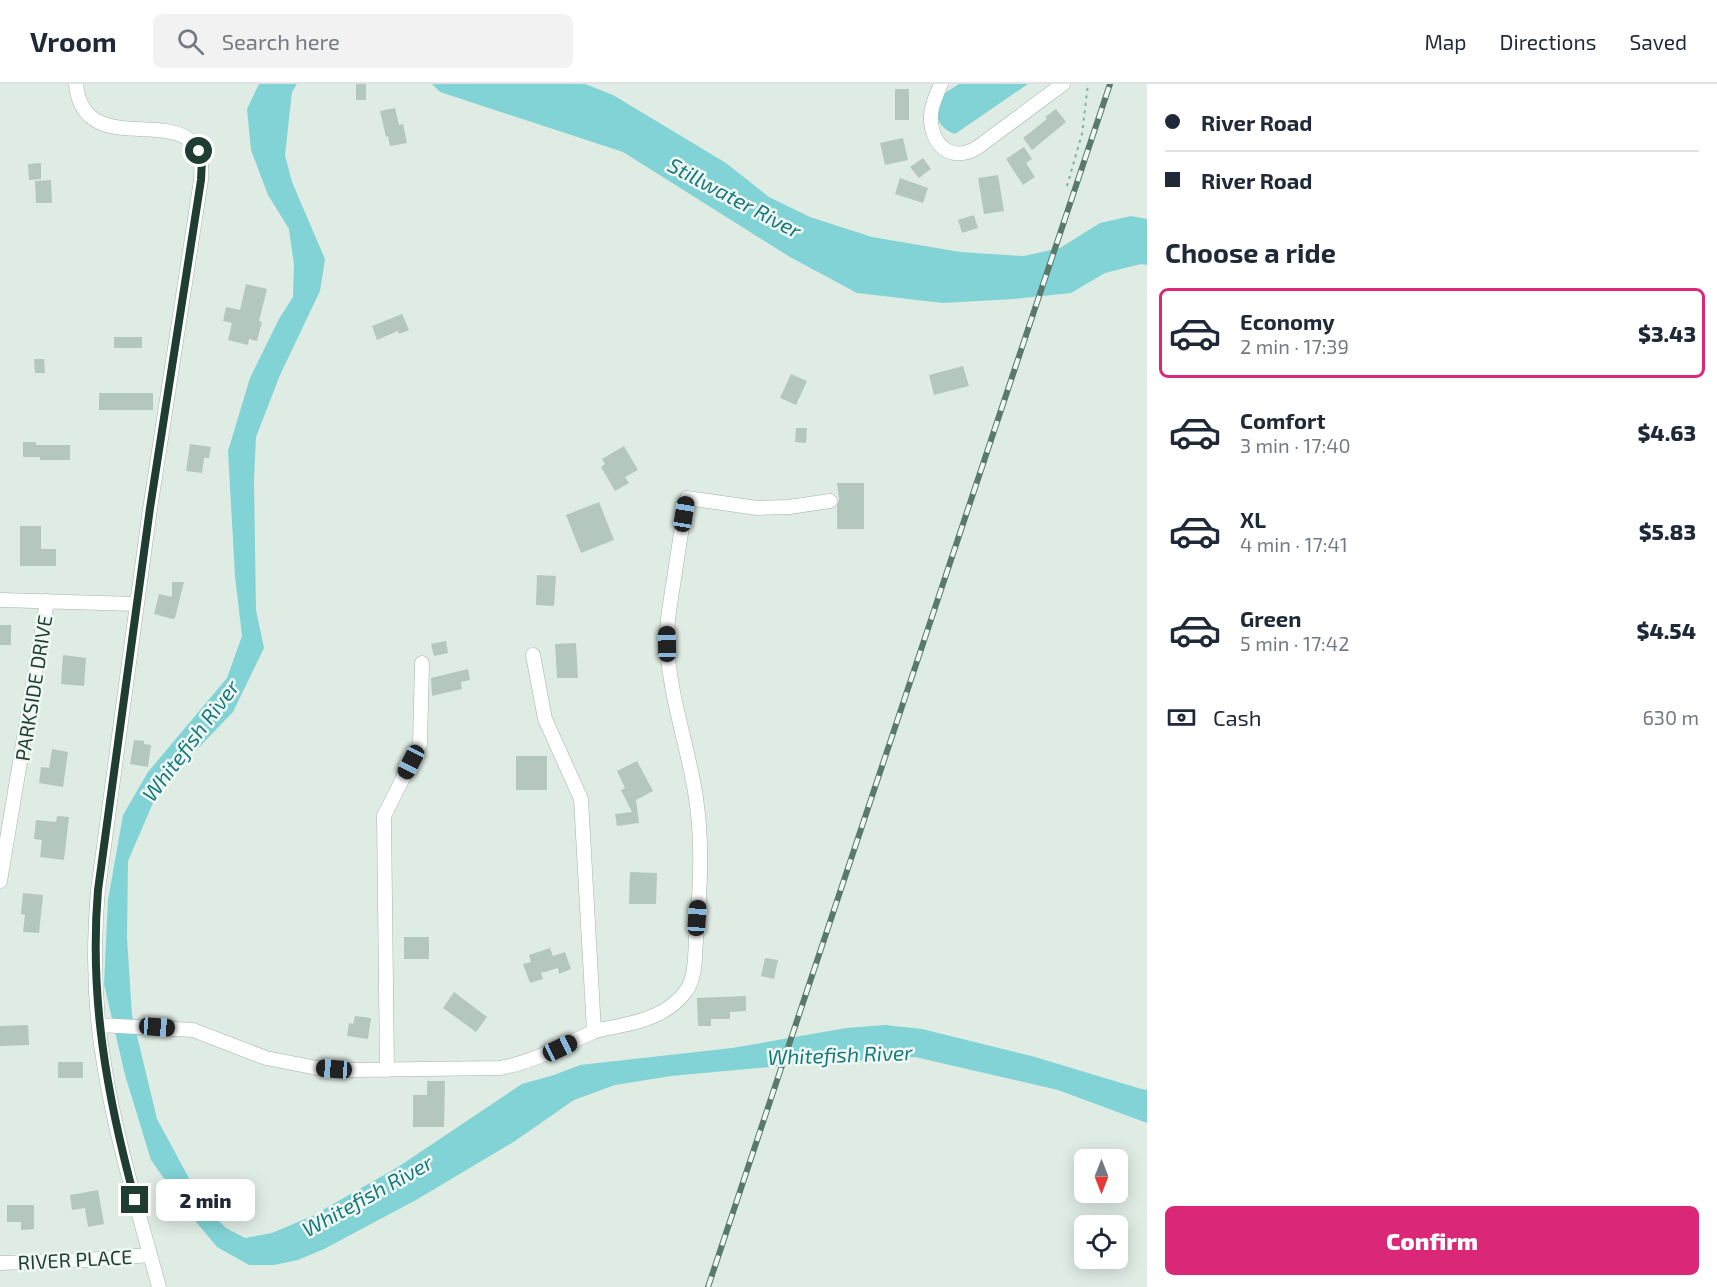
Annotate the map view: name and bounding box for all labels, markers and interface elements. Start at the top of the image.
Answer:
search box [153,14,573,68]
text: Vroom [30,24,117,58]
icon: search [174,25,207,58]
text: Search here [222,28,340,54]
text: Map [1424,29,1467,54]
text: Directions [1500,29,1596,54]
text: Saved [1629,29,1687,54]
text: River Road [1201,109,1312,135]
route start [185,137,212,164]
water label: Stillwater River [664,151,806,243]
text: River Road [1201,167,1312,193]
text: Choose a ride [1165,236,1336,268]
icon: car [1168,306,1222,360]
text: Economy [1240,308,1335,334]
text: $3.43 [1638,320,1696,346]
text: 2 min · 17:39 [1240,334,1349,358]
icon: car [1168,405,1222,459]
text: Comfort [1240,407,1325,433]
text: $4.63 [1637,419,1696,445]
text: 3 min · 17:40 [1240,433,1351,457]
car [672,495,696,533]
icon: car [1168,504,1222,558]
text: XL [1240,506,1266,532]
text: $5.83 [1639,518,1696,544]
text: 4 min · 17:41 [1240,532,1348,556]
icon: car [1168,603,1222,657]
text: Green [1240,605,1302,631]
street label: PARKSIDE DRIVE [10,613,56,763]
text: $4.54 [1637,617,1696,643]
car [658,626,676,662]
text: 5 min · 17:42 [1240,631,1349,655]
water label: Whitefish River [136,674,244,806]
icon: cash [1165,701,1198,734]
text: Cash [1213,704,1262,730]
text: 630 m [1642,705,1699,729]
car [395,742,427,782]
car [687,899,707,937]
car [138,1017,176,1037]
car [540,1032,580,1064]
water label: Whitefish River [767,1039,914,1069]
car [315,1059,353,1079]
water label: Whitefish River [297,1149,437,1241]
north arrow [1074,1149,1128,1203]
map controls [1074,1149,1128,1269]
callout: 2 min [156,1179,255,1221]
route end [121,1186,148,1213]
text: 2 min [180,1188,231,1212]
button: Confirm [1165,1206,1699,1275]
button: locate [1074,1215,1128,1269]
street label: RIVER PLACE [17,1244,133,1274]

